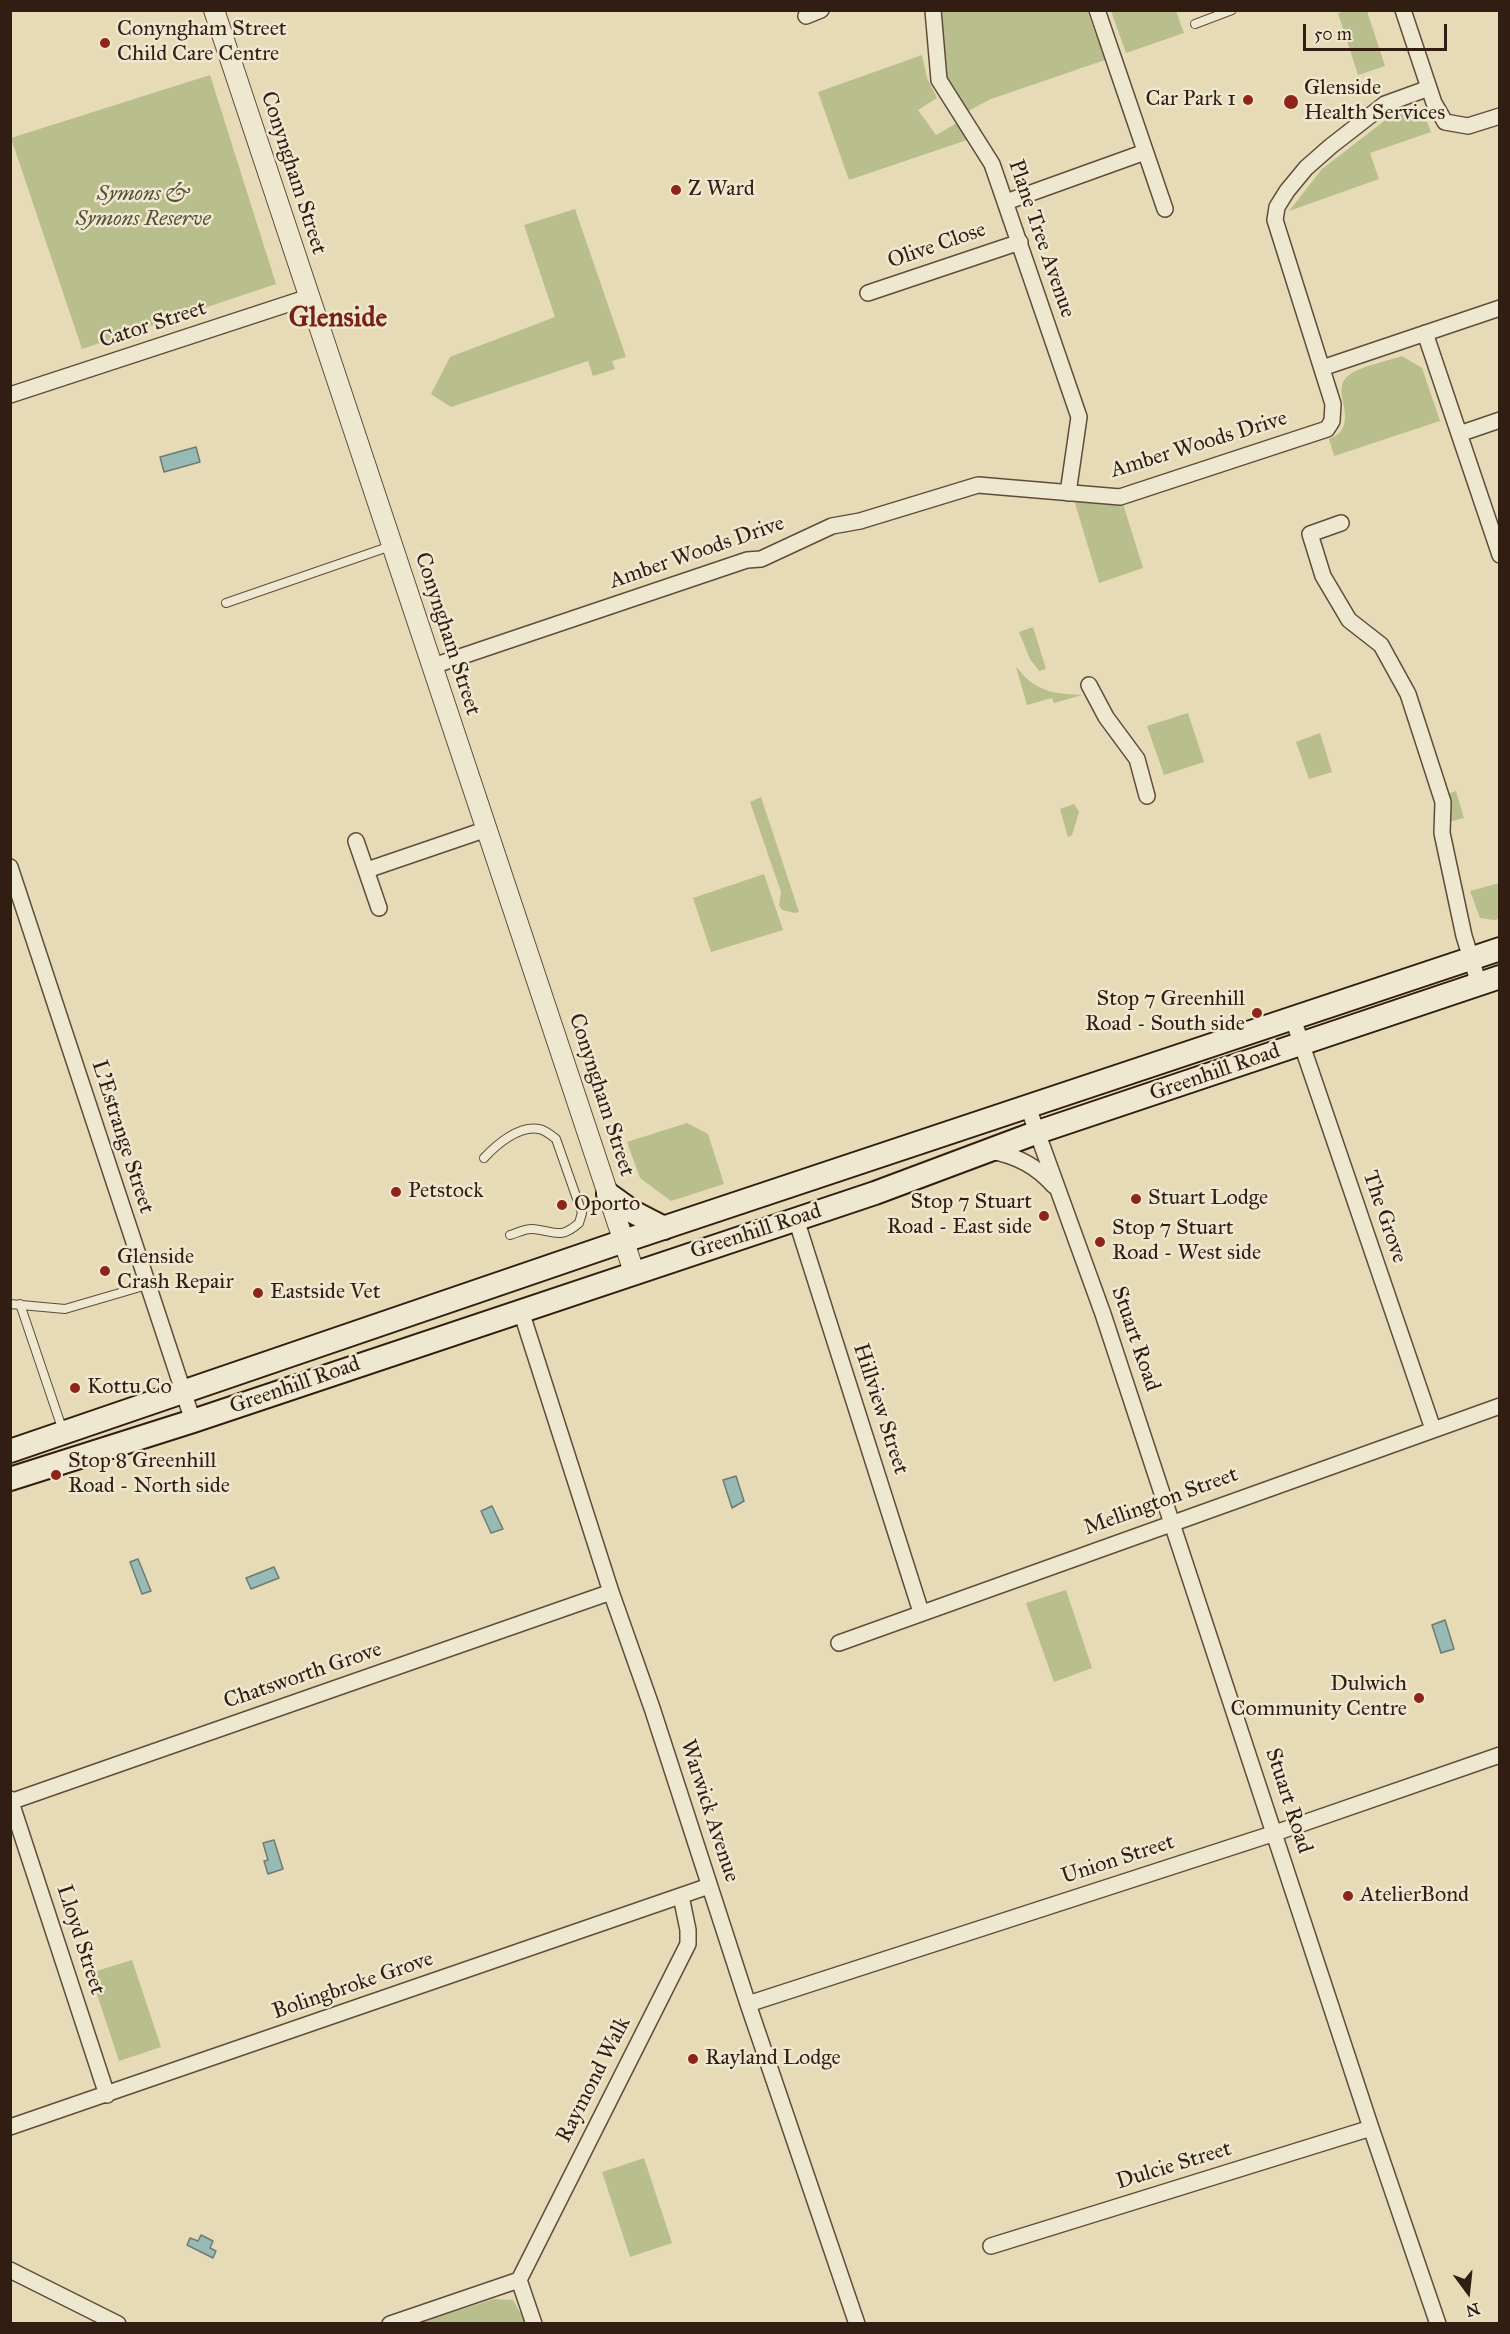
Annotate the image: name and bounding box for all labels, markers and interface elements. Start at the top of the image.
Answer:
scale bar [1306,12,1450,50]
place label: Conyngham Street Child Care Centre [117,17,287,68]
text: 50 m [1314,23,1352,45]
marker: Conyngham Street Child Care Centre [98,36,112,50]
place label: Glenside Health Services [1304,76,1445,128]
place label: Car Park 1 [1146,87,1236,113]
street label: Conyngham Street [254,88,332,258]
marker: Car Park 1 [1241,93,1255,107]
marker: Glenside Health Services [1282,93,1300,111]
street label: Plane Tree Avenue [1002,157,1080,321]
place label: Z Ward [688,177,755,203]
park label: Symons & Symons Reserve [75,182,211,234]
marker: Z Ward [669,183,683,197]
street label: Olive Close [884,217,990,275]
street label: Cator Street [96,295,210,355]
district label: Glenside [289,302,387,336]
street label: Amber Woods Drive [1108,406,1290,484]
street label: Amber Woods Drive [606,511,788,595]
street label: Conyngham Street [408,549,486,719]
place label: Stop 7 Greenhill Road - South side [1085,987,1245,1038]
marker: Stop 7 Greenhill Road - South side [1250,1006,1264,1020]
street label: Conyngham Street [562,1010,640,1180]
street label: Greenhill Road [1146,1038,1284,1108]
street label: L'Estrange Street [85,1057,159,1217]
street label: The Grove [1356,1167,1412,1267]
place label: Petstock [408,1179,484,1205]
marker: Petstock [389,1185,403,1199]
place label: Stuart Lodge [1148,1186,1268,1212]
place label: Stop 7 Stuart Road - East side [887,1190,1032,1242]
place label: Oporto [574,1192,640,1218]
marker: Stuart Lodge [1129,1192,1143,1206]
marker: Oporto [555,1198,569,1212]
street label: Greenhill Road [687,1198,825,1266]
marker: Stop 7 Stuart Road - East side [1037,1209,1051,1223]
place label: Stop 7 Stuart Road - West side [1112,1216,1261,1268]
marker: Stop 7 Stuart Road - West side [1093,1235,1107,1249]
place label: Glenside Crash Repair [117,1245,234,1296]
marker: Glenside Crash Repair [98,1264,112,1278]
place label: Eastside Vet [270,1280,380,1306]
street label: Stuart Road [1105,1283,1165,1395]
marker: Eastside Vet [251,1286,265,1300]
street label: Hillview Street [846,1340,914,1478]
street label: Greenhill Road [226,1351,364,1421]
place label: Kottu Co [87,1375,172,1401]
marker: Kottu Co [68,1381,82,1395]
place label: Stop 8 Greenhill Road - North side [68,1449,230,1500]
street label: Mellington Street [1080,1462,1242,1542]
marker: Stop 8 Greenhill Road - North side [49,1468,63,1482]
street label: Chatsworth Grove [220,1637,386,1715]
place label: Dulwich Community Centre [1231,1672,1407,1724]
marker: Dulwich Community Centre [1412,1691,1426,1705]
street label: Warwick Avenue [674,1736,744,1886]
street label: Stuart Road [1259,1745,1317,1857]
street label: Union Street [1058,1829,1178,1891]
street label: Lloyd Street [50,1882,110,1998]
place label: AtelierBond [1360,1883,1469,1909]
marker: AtelierBond [1341,1889,1355,1903]
street label: Bolingbroke Grove [269,1946,437,2026]
street label: Raymond Walk [551,2013,637,2147]
place label: Rayland Lodge [705,2046,841,2072]
marker: Rayland Lodge [686,2052,700,2066]
street label: Dulcie Street [1113,2136,1235,2196]
north arrow [1438,2262,1498,2322]
text: N [1464,2299,1482,2321]

